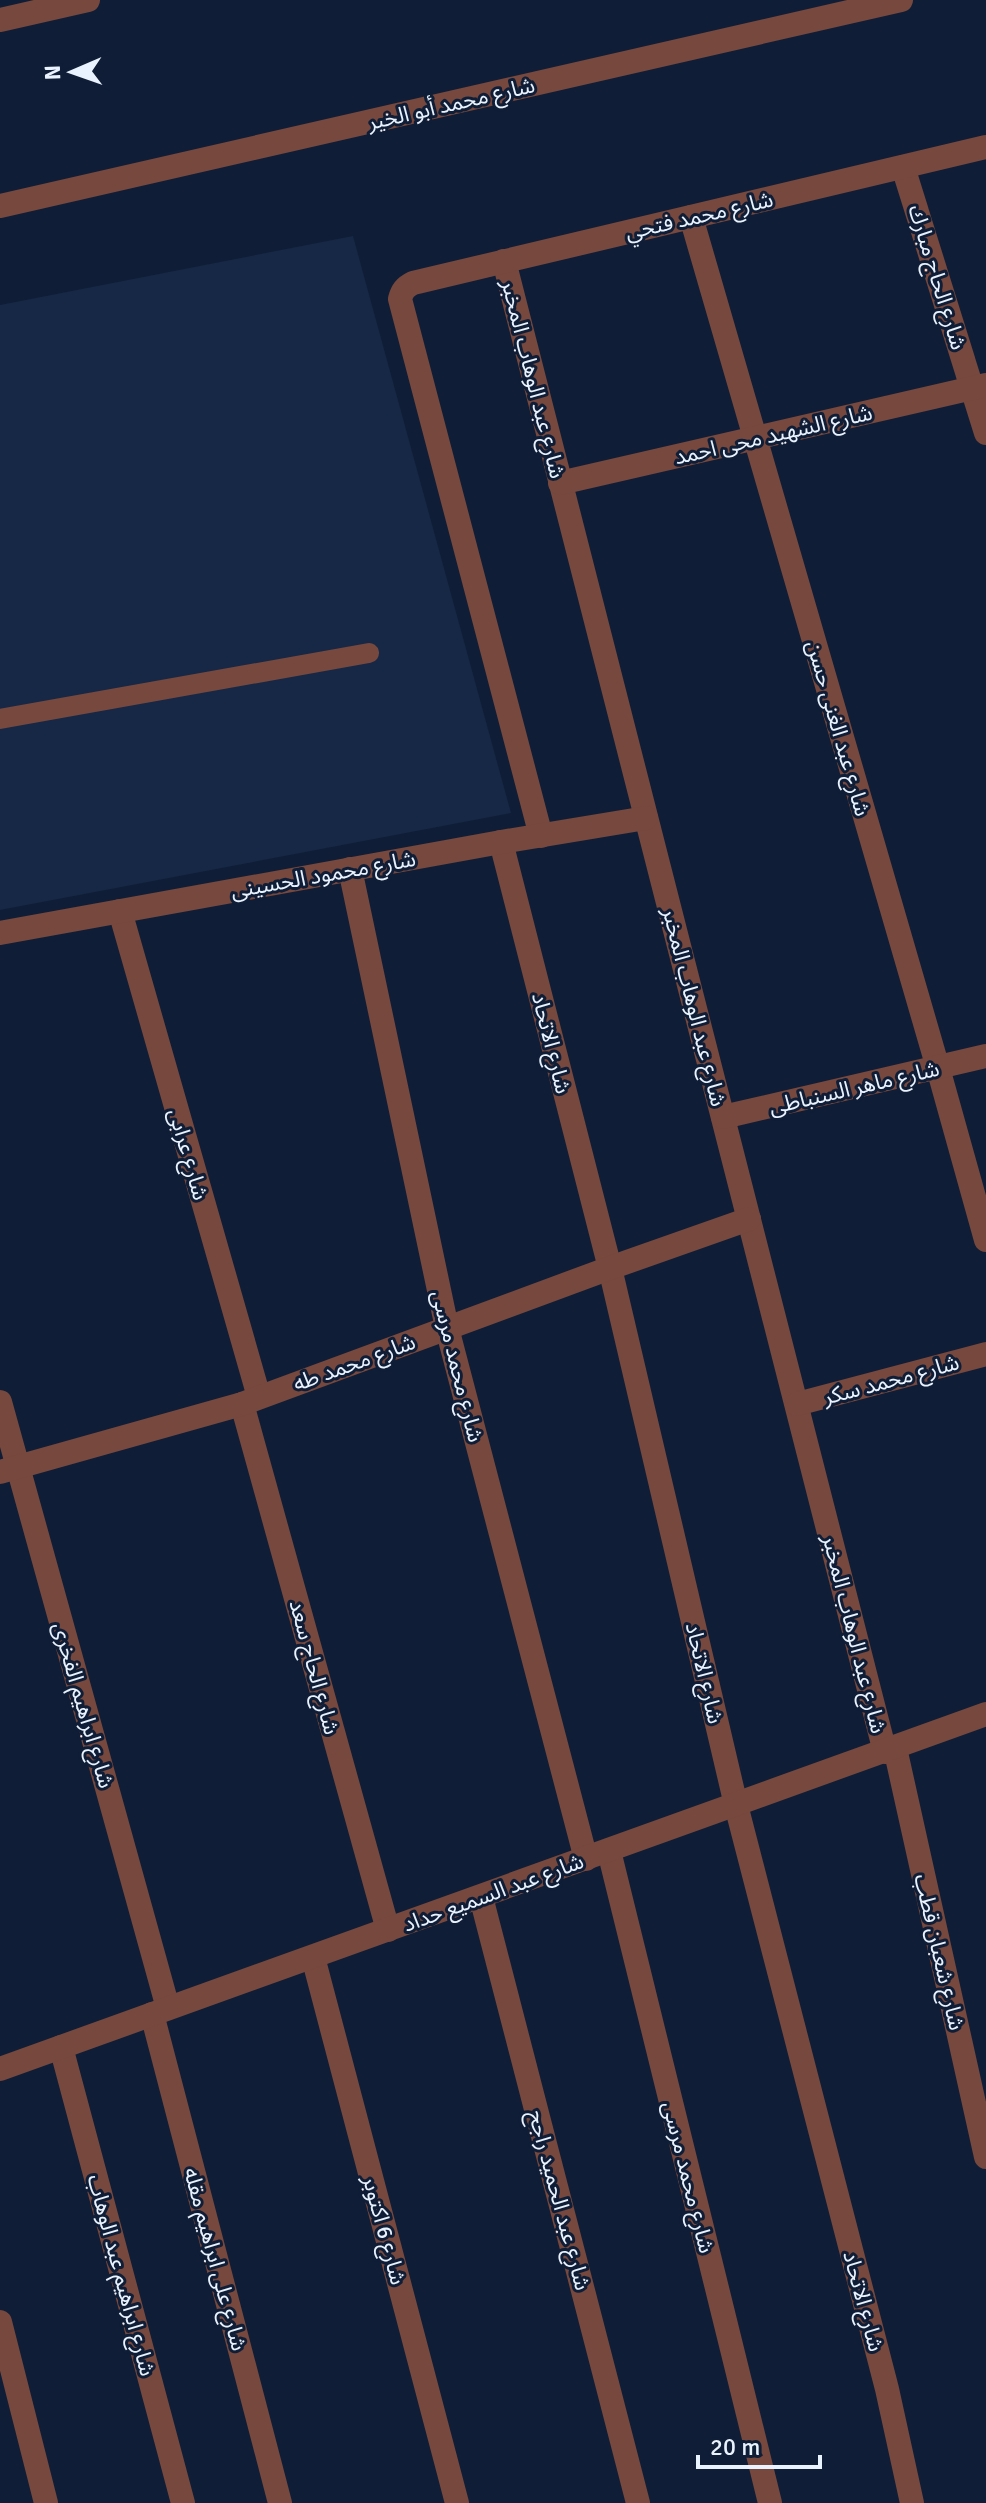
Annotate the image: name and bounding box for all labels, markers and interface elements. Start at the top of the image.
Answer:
north arrow [32,32,112,112]
text: N [39,65,66,81]
street label: شارع محمد أبو الخير [364,71,538,139]
street label: شارع محمد فتحي [623,185,776,249]
street label: شارع الحاج مبارك [900,201,972,354]
street label: شارع عبد الوهاب المخبر [493,276,571,482]
street label: شارع الشهيد محى احمد [671,399,875,473]
street label: شارع عبد الغنى حسن [798,637,877,820]
street label: شارع محمود الحسينى [228,845,418,907]
street label: شارع عبد الوهاب المخبر [654,904,732,1110]
street label: شارع الاتحاد [523,990,577,1097]
street label: شارع ماهر السنباطى [766,1055,943,1123]
street label: شارع عرابى [160,1105,214,1204]
street label: شارع محمد مرسى [423,1287,489,1446]
street label: شارع محمد طه [289,1328,420,1400]
street label: شارع محمد سكر [819,1348,963,1414]
street label: شارع عبد الوهاب المخبر [814,1531,892,1737]
street label: شارع الحاج سعد [281,1597,345,1738]
street label: شارع ابراهيم الفخرى [44,1619,120,1792]
street label: شارع الاتحاد [677,1620,729,1727]
street label: شارع عبد السميع حداد [399,1847,588,1941]
street label: شارع شعبان قطب [905,1871,971,2034]
street label: شارع محمد مرسى [654,2098,720,2257]
street label: شارع عبد الحميد راجح [520,2107,597,2294]
street label: شارع على ابراهيم مقله [175,2164,253,2355]
street label: شارع ابراهيم عبد الوهاب [79,2171,161,2380]
street label: شارع 6 اكتوبر [354,2172,412,2288]
street label: شارع الاتحاد [834,2248,890,2355]
scale bar [698,2419,820,2469]
text: 20 m [710,2432,760,2462]

